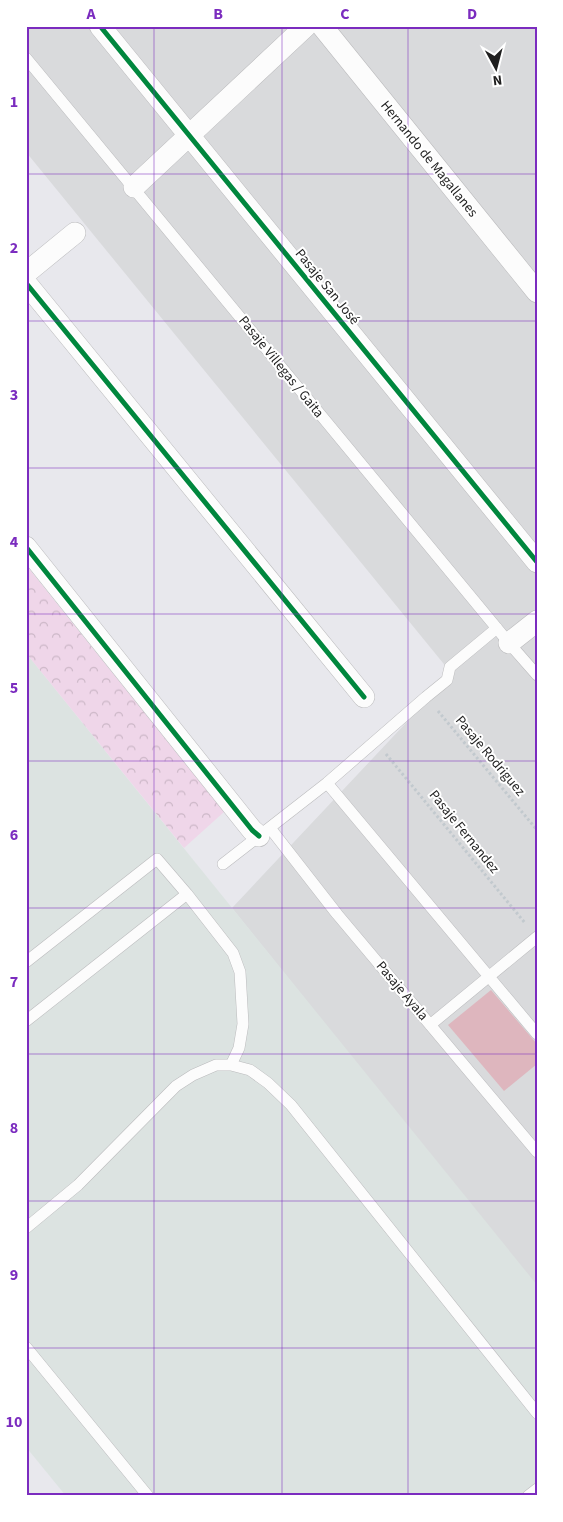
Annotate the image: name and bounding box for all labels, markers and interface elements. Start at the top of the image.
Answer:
text: A [85,3,96,25]
text: B [213,3,223,25]
text: C [340,3,350,25]
text: D [467,3,477,25]
north arrow [470,42,520,92]
text: N [492,69,503,90]
text: 1 [10,91,18,113]
street label: Hernando de Magallanes [376,96,482,222]
text: 2 [10,237,18,259]
street label: Pasaje San José [290,245,364,329]
street label: Pasaje Villegas / Gaita [234,312,328,422]
text: 3 [10,384,18,406]
text: 4 [10,531,19,553]
text: 5 [10,677,18,699]
street label: Pasaje Rodriguez [450,711,530,801]
street label: Pasaje Fernandez [424,786,504,878]
text: 6 [10,824,18,846]
street label: Pasaje Ayala [371,957,433,1025]
text: 7 [10,971,18,993]
text: 8 [10,1117,18,1139]
text: 9 [10,1264,18,1286]
text: 10 [6,1411,22,1433]

